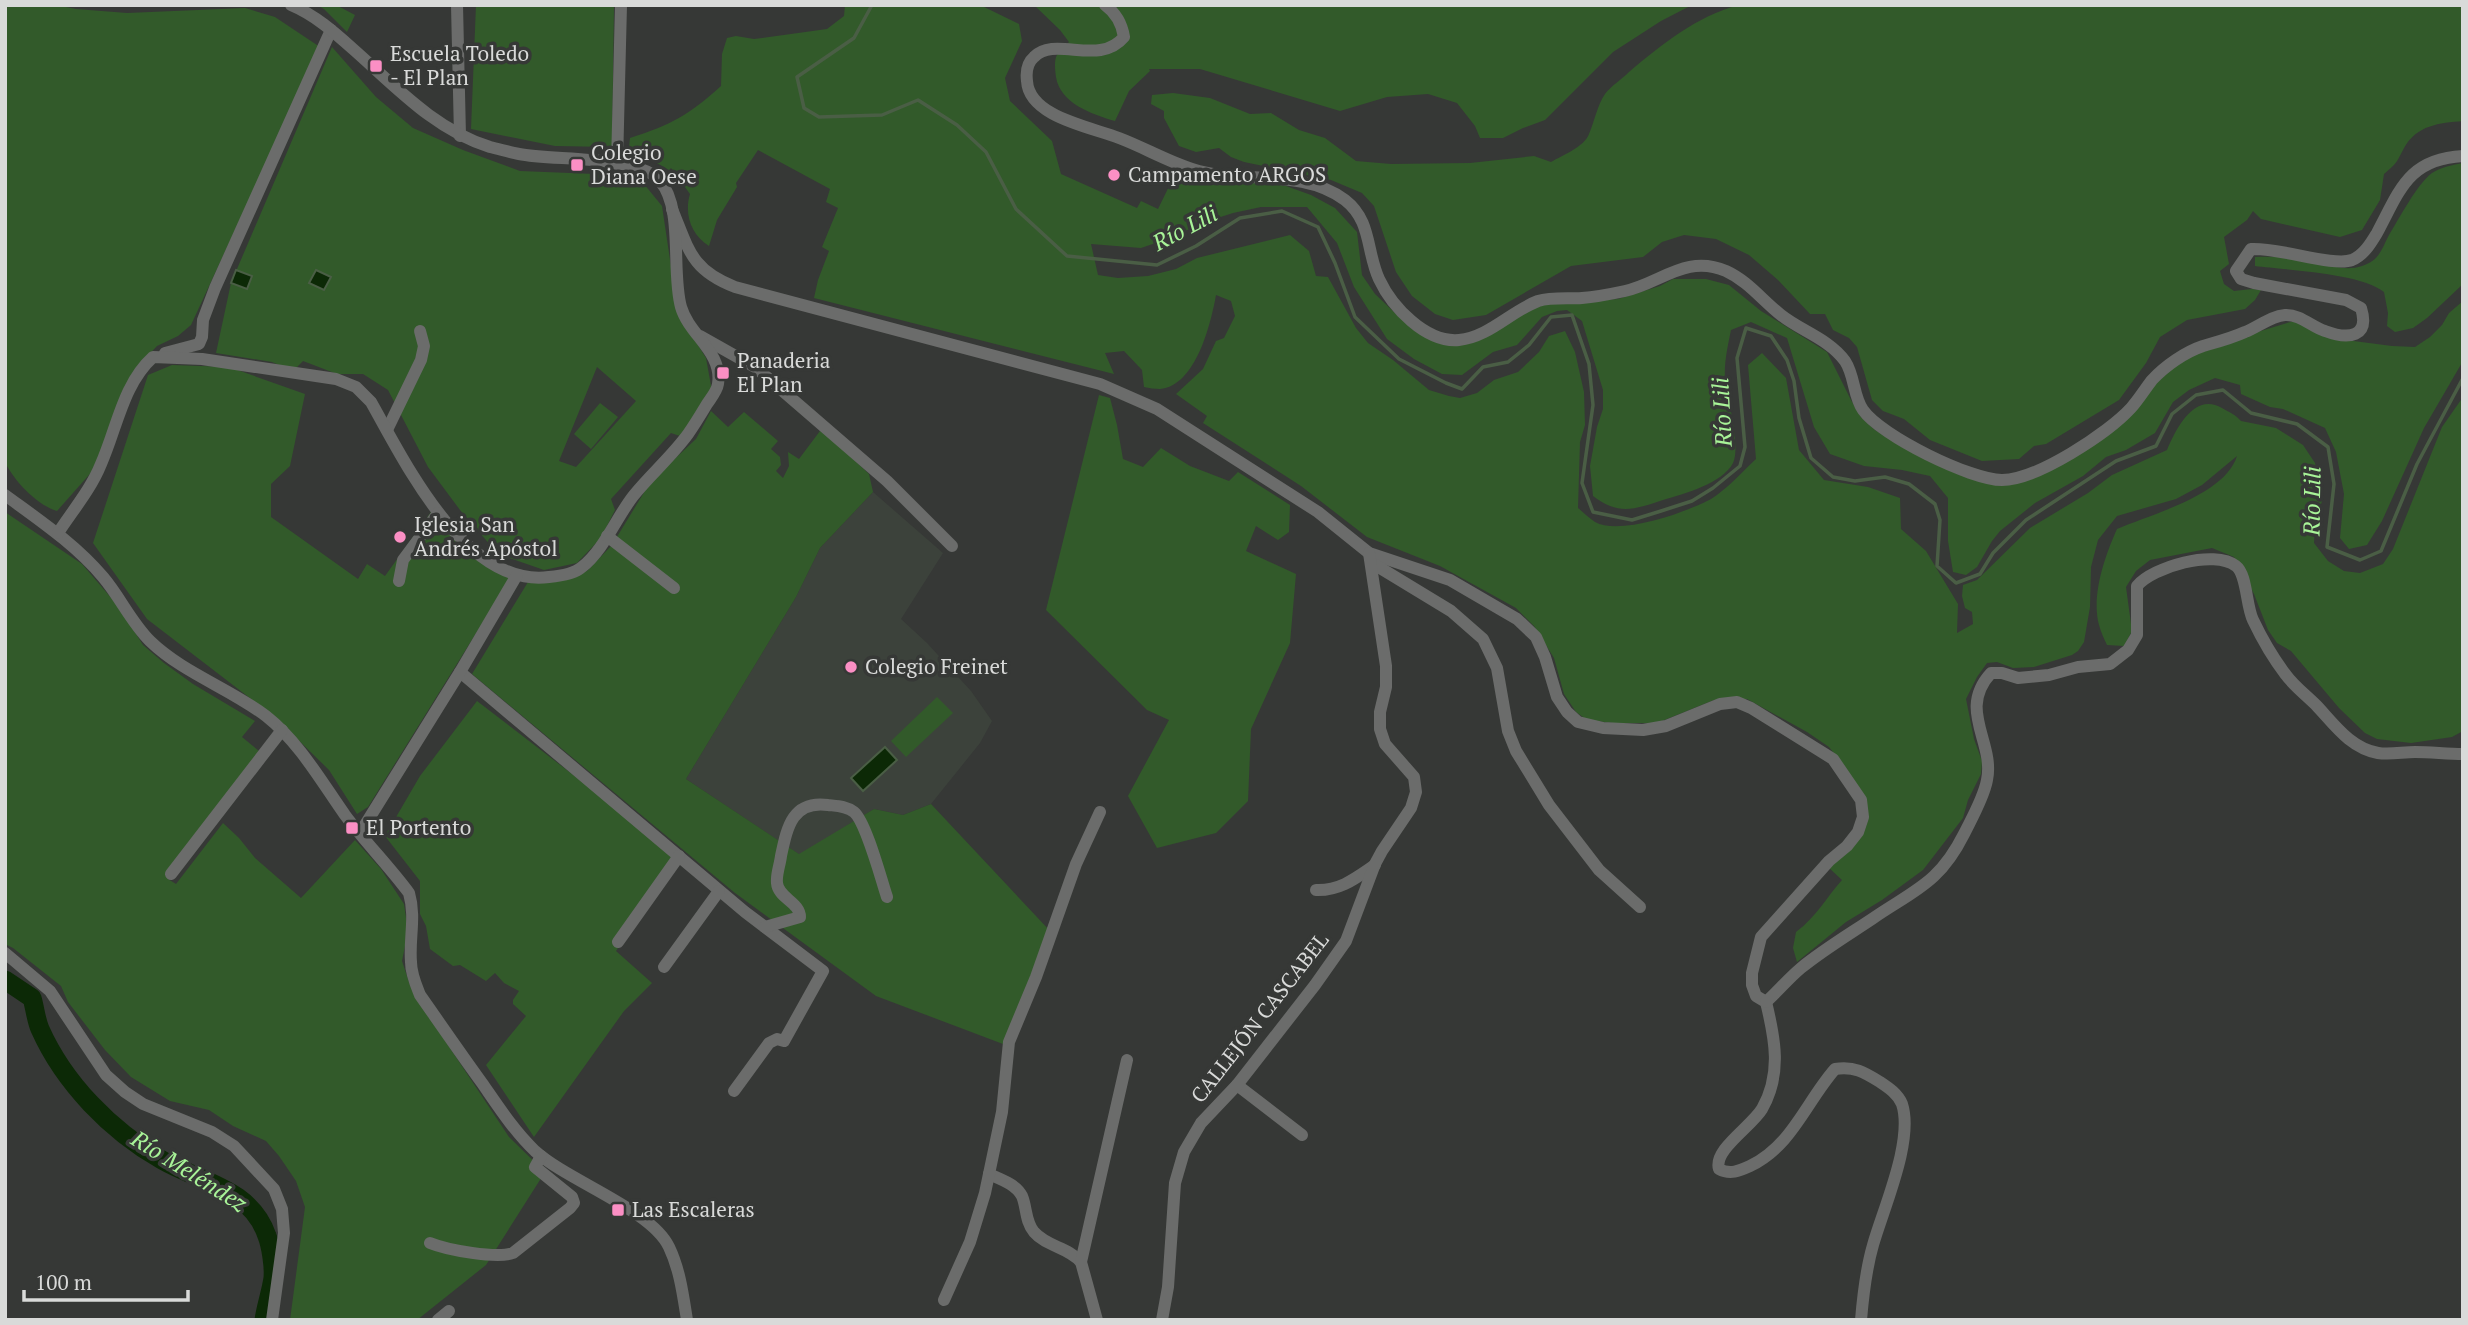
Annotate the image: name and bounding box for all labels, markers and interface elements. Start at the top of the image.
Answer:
place label: Escuela Toledo - El Plan [390,39,529,91]
marker: Escuela Toledo - El Plan [368,58,384,74]
place label: Colegio Diana Oese [591,138,697,190]
marker: Colegio Diana Oese [569,157,585,173]
place label: Campamento ARGOS [1128,160,1326,188]
marker: Campamento ARGOS [1106,167,1122,183]
water label: Río Lili [1146,197,1223,258]
place label: Panaderia El Plan [737,346,831,398]
marker: Panaderia El Plan [715,365,731,381]
water label: Río Lili [1704,376,1739,449]
water label: Río Lili [2295,465,2328,537]
place label: Iglesia San Andrés Apóstol [414,510,558,562]
marker: Iglesia San Andrés Apóstol [392,529,408,545]
place label: Colegio Freinet [865,652,1008,680]
marker: Colegio Freinet [843,659,859,675]
place label: El Portento [366,813,471,841]
marker: El Portento [344,820,360,836]
street label: CALLEJÓN CASCABEL [1184,926,1335,1108]
water label: Río Meléndez [125,1122,254,1219]
place label: Las Escaleras [632,1195,755,1223]
marker: Las Escaleras [610,1202,626,1218]
scale bar [24,1258,189,1302]
text: 100 m [35,1268,92,1296]

